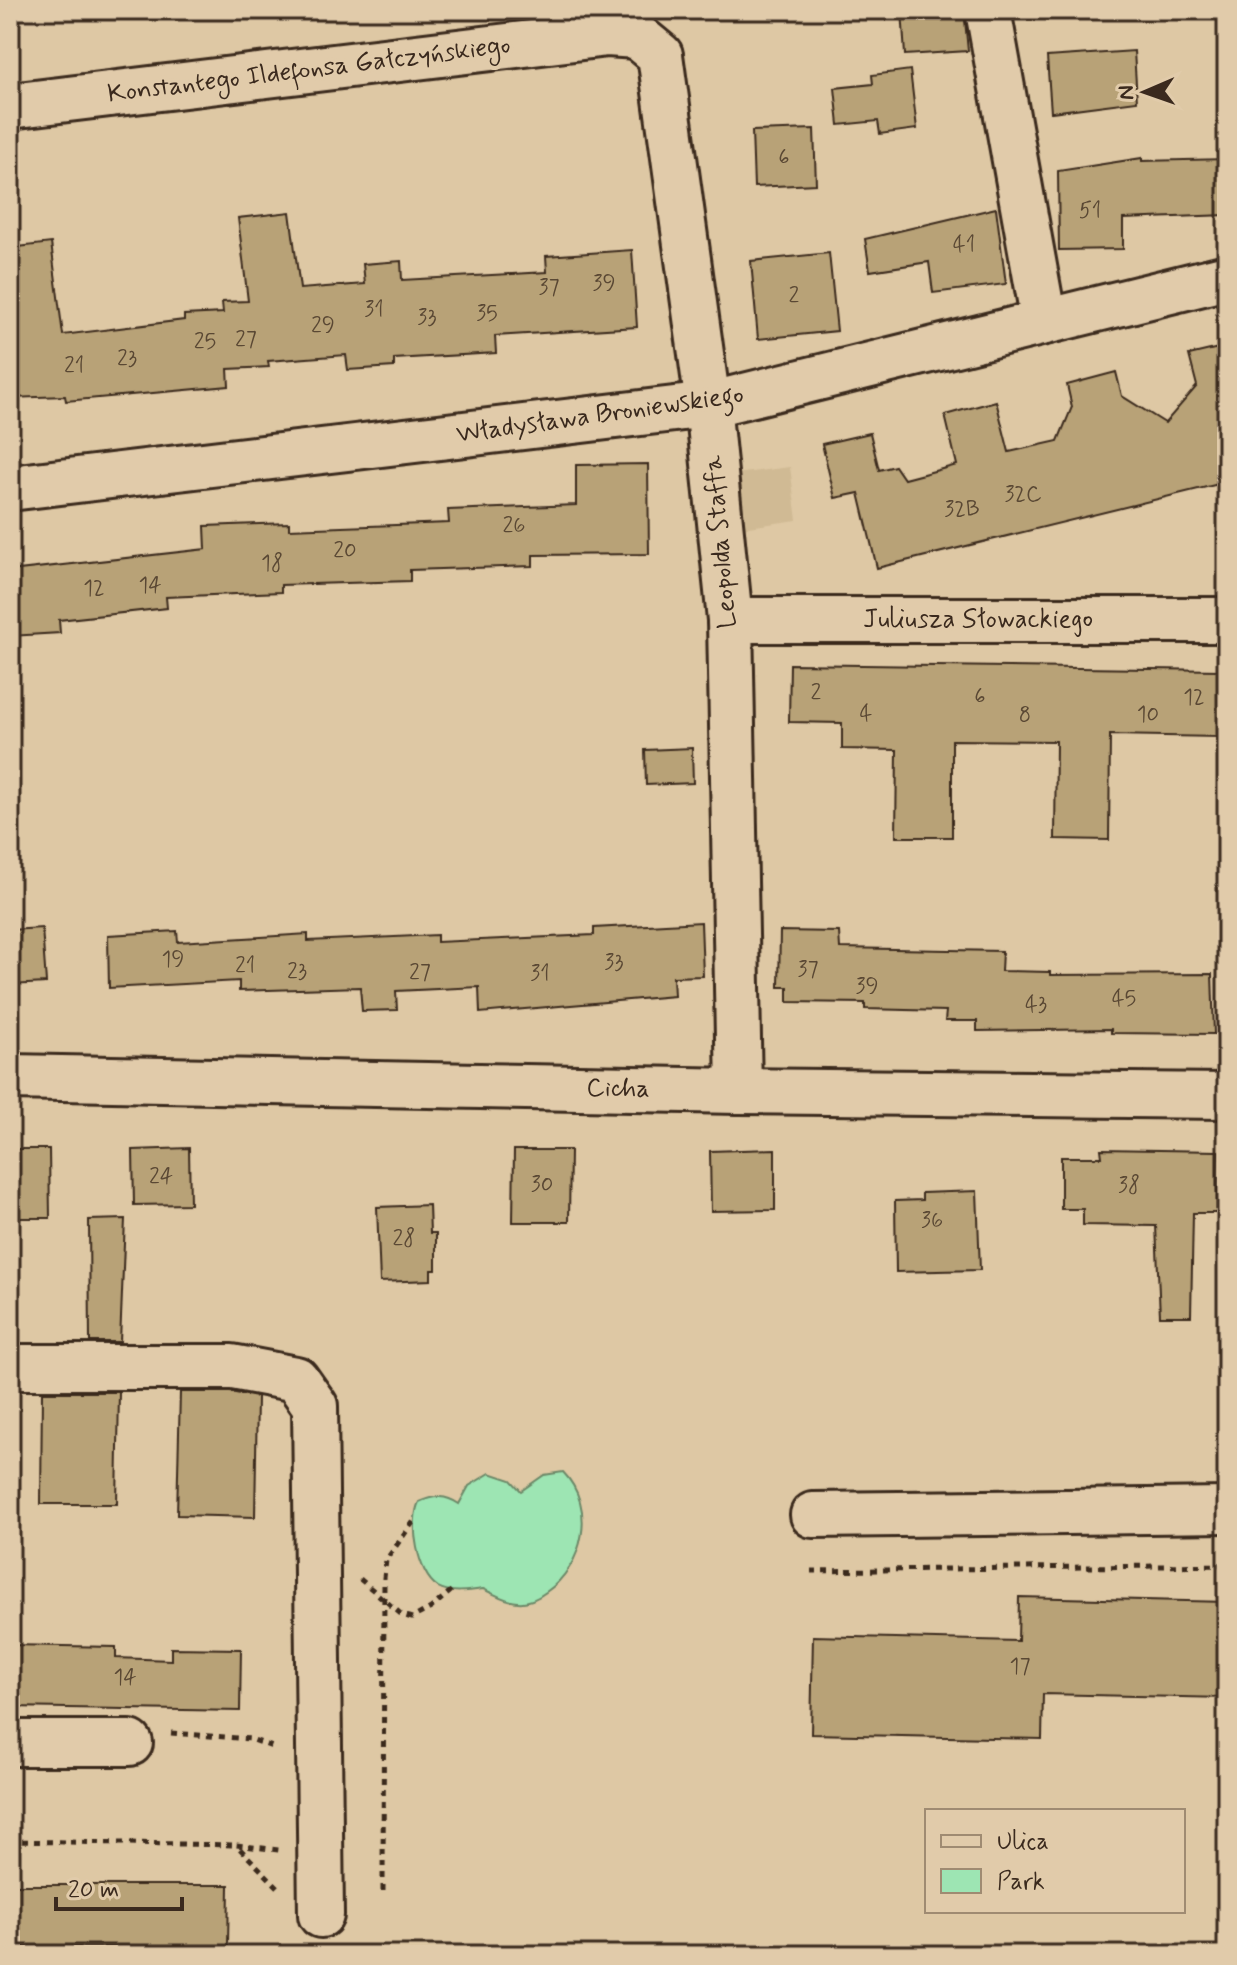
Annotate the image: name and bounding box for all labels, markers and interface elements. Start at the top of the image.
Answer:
street label: Konstantego Ildefonsa Gałczyńskiego [106,28,513,114]
north arrow [1105,52,1185,132]
text: N [1113,85,1141,100]
house number: 6 [778,144,790,172]
house number: 51 [1079,197,1101,225]
house number: 41 [953,231,975,259]
house number: 39 [592,270,616,298]
house number: 37 [538,274,560,302]
house number: 2 [789,282,800,310]
house number: 31 [364,296,384,324]
house number: 35 [476,300,498,328]
house number: 33 [417,304,437,332]
house number: 29 [311,312,335,340]
house number: 27 [235,326,257,354]
house number: 25 [194,328,216,356]
house number: 23 [117,345,137,373]
house number: 21 [64,352,84,380]
street label: Władysława Broniewskiego [454,378,746,455]
street label: Leopolda Staffa [696,454,745,630]
house number: 32C [1004,481,1042,509]
house number: 32B [944,496,980,524]
house number: 26 [503,512,525,540]
house number: 20 [333,537,357,565]
house number: 18 [261,550,283,578]
house number: 14 [138,572,162,600]
house number: 12 [83,575,105,603]
street label: Juliusza Słowackiego [863,603,1093,637]
house number: 2 [811,679,822,707]
house number: 6 [974,683,986,711]
house number: 12 [1183,684,1205,712]
house number: 4 [860,700,873,728]
house number: 10 [1137,701,1159,729]
house number: 8 [1019,702,1031,730]
house number: 19 [162,946,184,974]
house number: 33 [604,949,624,977]
house number: 21 [235,952,255,980]
house number: 37 [797,956,819,984]
house number: 23 [287,958,307,986]
house number: 27 [409,959,431,987]
house number: 31 [530,960,550,988]
house number: 39 [855,973,879,1001]
house number: 45 [1112,985,1136,1013]
house number: 43 [1025,991,1047,1019]
street label: Cicha [586,1071,650,1107]
house number: 24 [149,1163,173,1191]
house number: 30 [531,1171,553,1199]
house number: 38 [1118,1172,1140,1200]
house number: 36 [921,1207,943,1235]
house number: 28 [393,1225,415,1253]
house number: 17 [1010,1653,1030,1681]
house number: 14 [113,1664,137,1692]
legend [925,1809,1185,1913]
text: Ulica [997,1827,1049,1858]
scale bar [56,1861,182,1911]
text: Park [997,1867,1045,1898]
text: 20 m [68,1875,119,1906]

